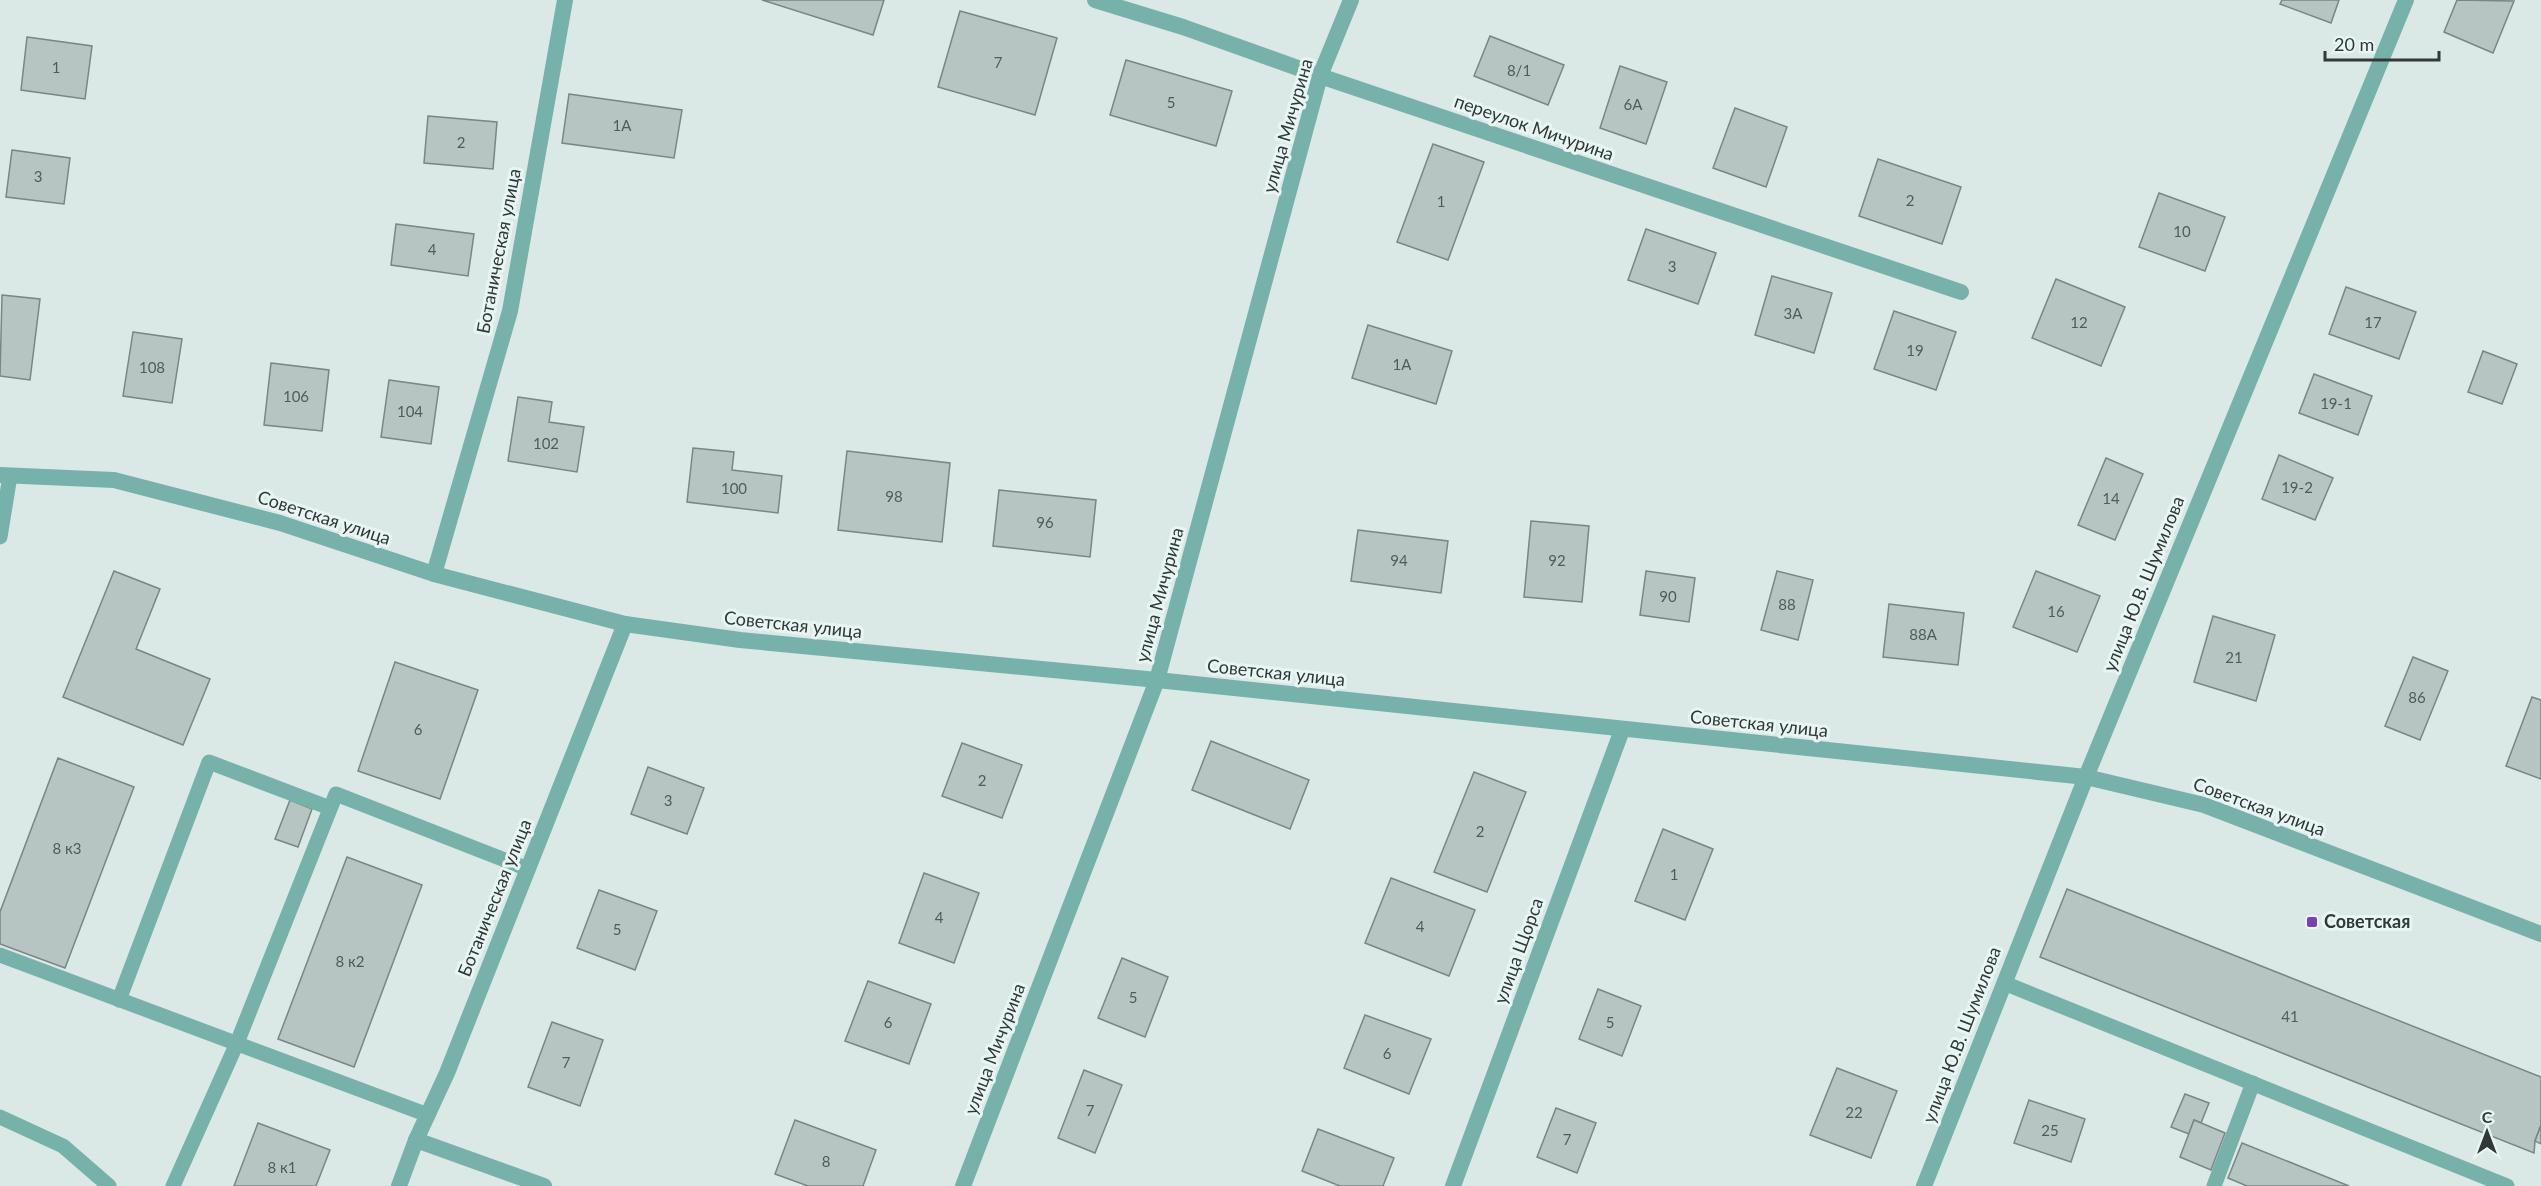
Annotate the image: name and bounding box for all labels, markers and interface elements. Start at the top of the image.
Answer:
scale bar [2325,24,2439,62]
text: 20 m [2334,33,2374,55]
house number: 7 [994,53,1003,71]
street label: улица Мичурина [1257,56,1317,195]
house number: 1 [52,58,60,76]
house number: 8/1 [1507,61,1531,79]
street label: переулок Мичурина [1452,89,1617,165]
house number: 5 [1167,93,1175,111]
house number: 6А [1624,95,1643,113]
house number: 1А [613,116,632,134]
house number: 2 [457,133,465,151]
street label: Ботаническая улица [471,166,525,335]
house number: 3 [34,167,42,185]
house number: 2 [1906,191,1914,209]
house number: 1 [1437,192,1445,210]
house number: 10 [2173,222,2191,240]
house number: 4 [428,240,437,258]
house number: 3 [1668,257,1676,275]
house number: 3А [1784,304,1803,322]
house number: 12 [2070,313,2088,331]
house number: 17 [2364,313,2382,331]
house number: 19 [1906,341,1924,359]
house number: 1А [1393,355,1412,373]
house number: 108 [139,358,165,376]
house number: 106 [283,387,309,405]
house number: 19-1 [2320,394,2352,412]
house number: 104 [397,402,423,420]
house number: 102 [533,434,559,452]
house number: 19-2 [2281,478,2313,496]
house number: 100 [721,479,747,497]
street label: Советская улица [255,485,394,549]
house number: 98 [885,487,903,505]
house number: 14 [2102,489,2120,507]
street label: улица Ю.В. Шумилова [2098,493,2188,674]
house number: 96 [1036,513,1054,531]
street label: улица Мичурина [1130,525,1188,665]
house number: 94 [1390,551,1408,569]
house number: 92 [1548,551,1566,569]
house number: 90 [1659,587,1677,605]
house number: 88 [1778,595,1796,613]
house number: 16 [2047,602,2065,620]
street label: Советская улица [723,606,863,642]
house number: 88А [1909,625,1938,643]
house number: 21 [2225,648,2243,666]
street label: Советская улица [1206,654,1346,690]
house number: 86 [2408,688,2426,706]
street label: Советская улица [1689,705,1829,741]
house number: 6 [414,720,423,738]
house number: 2 [978,771,986,789]
street label: Советская улица [2190,772,2328,840]
house number: 3 [664,791,672,809]
street label: Ботаническая улица [452,816,536,979]
house number: 2 [1476,822,1484,840]
house number: 8 к3 [52,839,82,857]
house number: 1 [1670,865,1678,883]
street label: улица Щорса [1489,895,1547,1007]
house number: 4 [935,908,944,926]
place label: Советская [2324,910,2410,932]
marker: Советская [2305,915,2319,929]
house number: 4 [1416,917,1425,935]
house number: 5 [613,920,621,938]
street label: улица Ю.В. Шумилова [1917,943,2005,1126]
house number: 8 к2 [335,952,365,970]
street label: улица Мичурина [959,980,1029,1117]
house number: 5 [1129,988,1137,1006]
house number: 41 [2281,1007,2299,1025]
house number: 6 [884,1013,893,1031]
house number: 5 [1606,1013,1614,1031]
house number: 6 [1383,1044,1392,1062]
house number: 7 [562,1053,571,1071]
house number: 7 [1086,1101,1095,1119]
north arrow [2457,1102,2517,1162]
house number: 22 [1845,1103,1863,1121]
text: С [2482,1107,2493,1126]
house number: 25 [2041,1121,2059,1139]
house number: 7 [1563,1130,1572,1148]
house number: 8 [822,1152,830,1170]
house number: 8 к1 [267,1158,297,1176]

